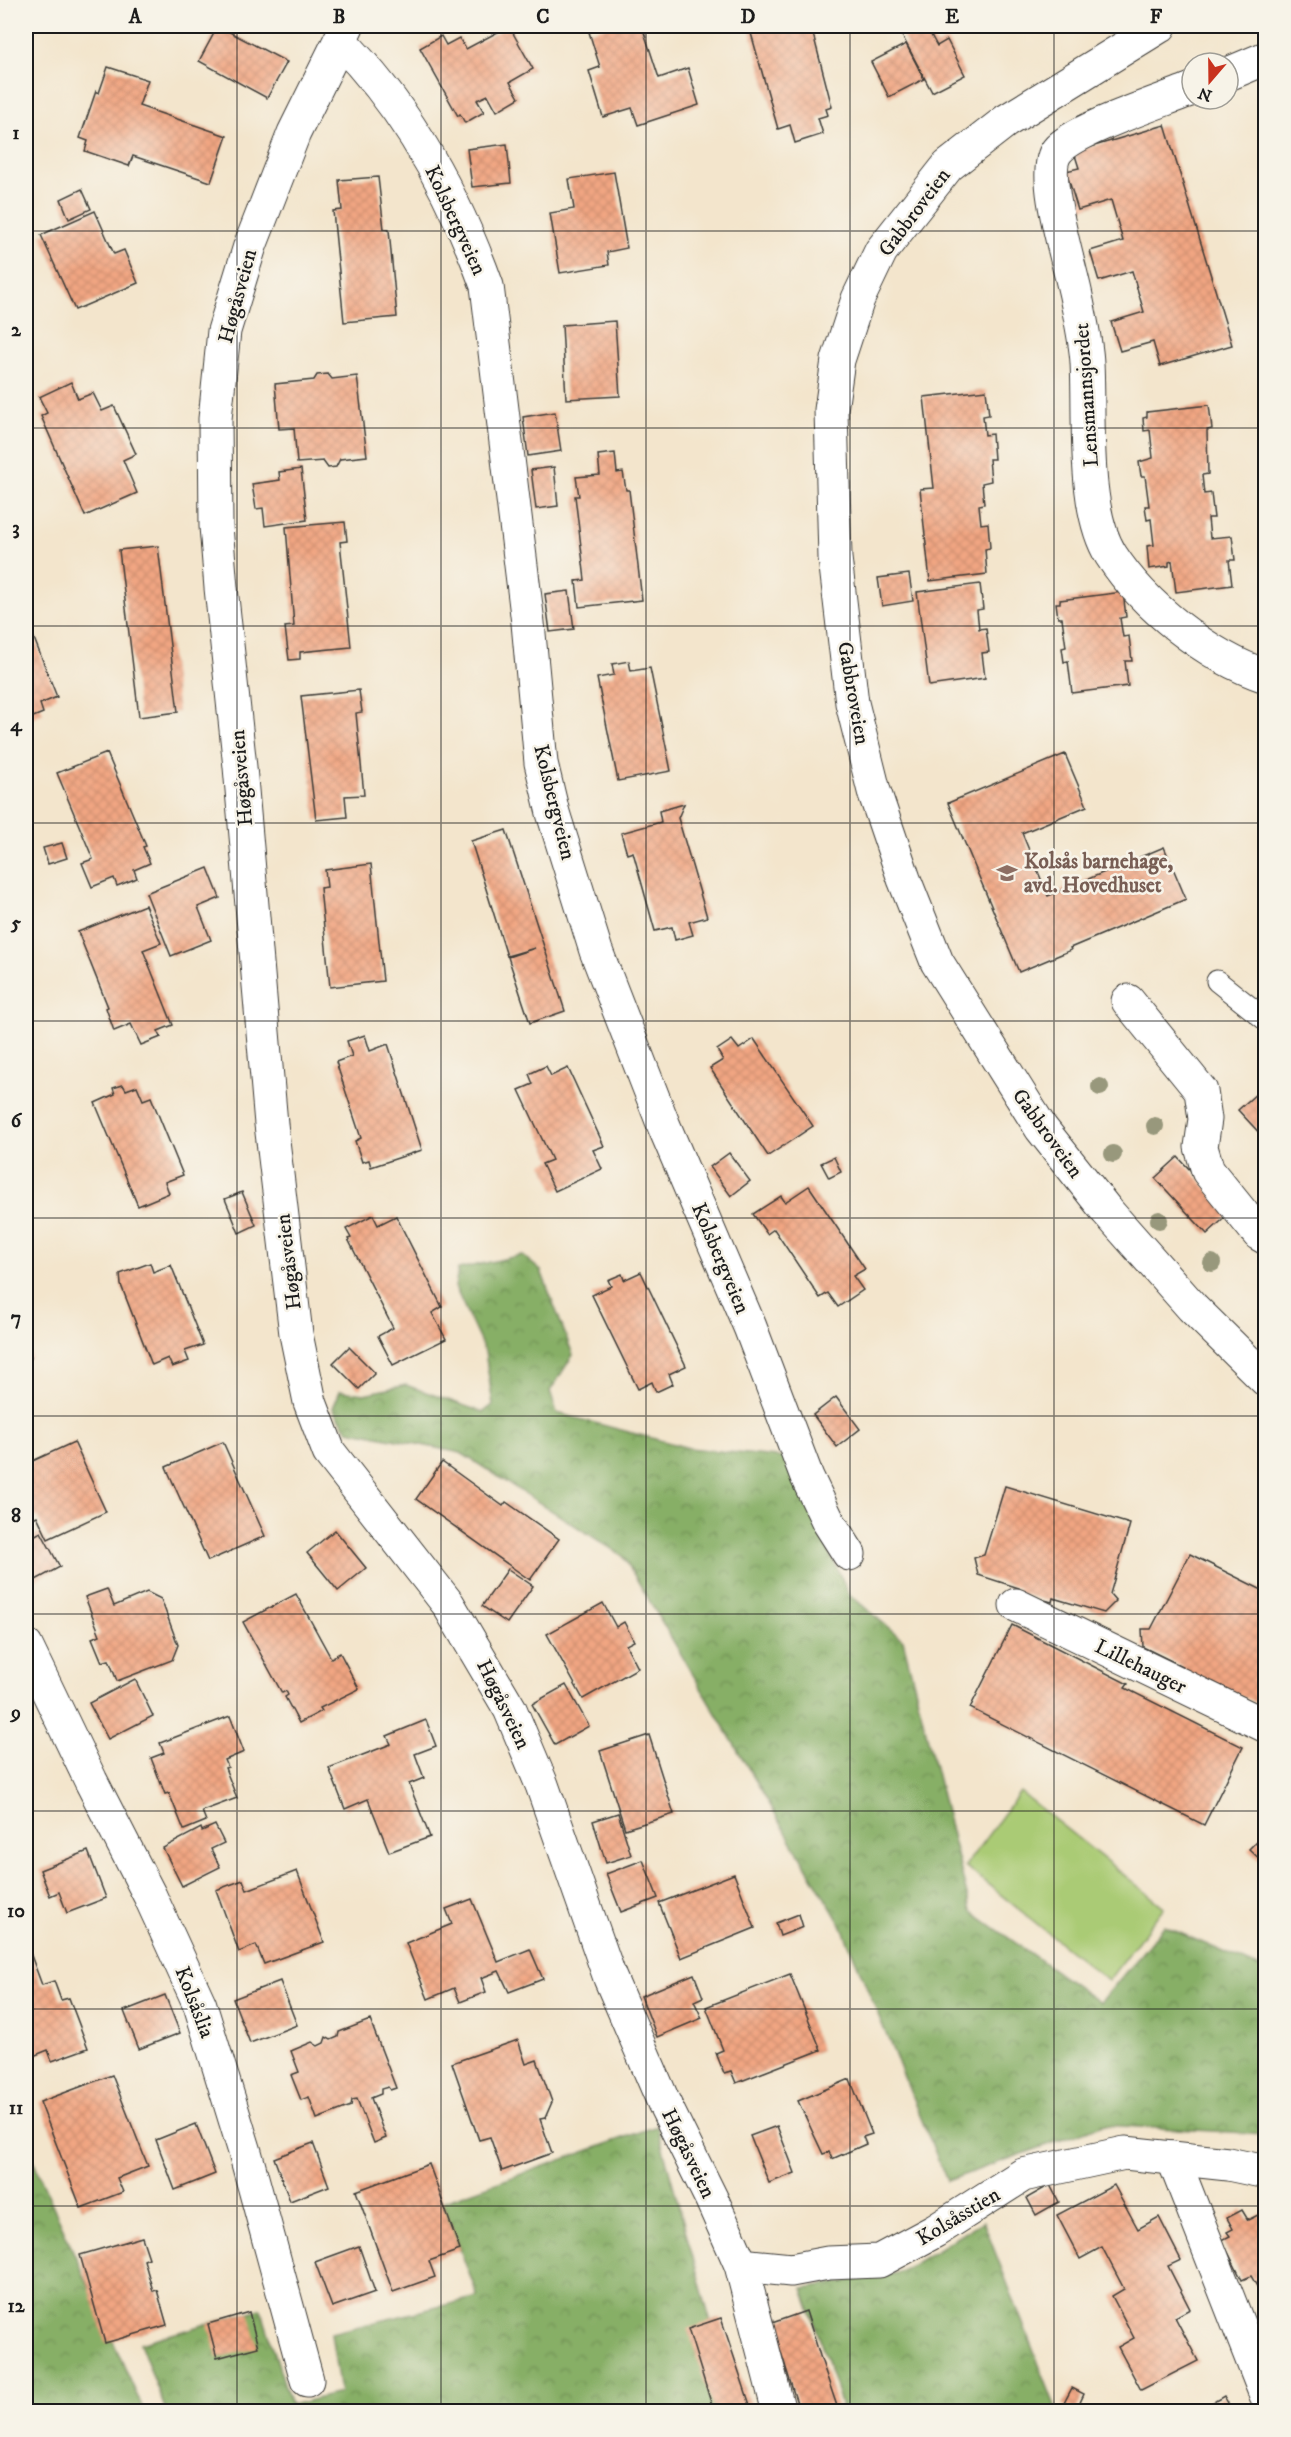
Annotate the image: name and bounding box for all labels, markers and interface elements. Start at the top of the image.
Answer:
text: A [128,5,143,30]
text: B [333,5,345,30]
text: C [536,5,550,30]
text: D [741,5,756,30]
text: E [945,5,959,30]
text: F [1150,5,1163,30]
north arrow [1180,51,1240,111]
text: N [1196,83,1215,106]
text: 1 [12,121,20,146]
street label: Kolsbergveien [418,161,492,279]
street label: Gabbroveien [873,163,957,262]
street label: Høgåsveien [213,246,263,346]
text: 2 [11,318,22,343]
street label: Lensmannsjordet [1069,322,1105,468]
text: 3 [12,516,20,541]
street label: Gabbroveien [831,640,875,747]
text: 4 [10,713,23,738]
street label: Høgåsveien [225,729,259,827]
street label: Kolsbergveien [527,742,581,863]
place label: Kolsås barnehage, avd. Hovedhuset [1024,849,1173,899]
school or university icon: Kolsås barnehage, avd. Hovedhuset [995,861,1019,885]
text: 5 [10,911,21,936]
street label: Gabbroveien [1006,1084,1088,1183]
text: 6 [11,1109,23,1134]
street label: Kolsbergveien [685,1199,755,1318]
street label: Høgåsveien [270,1212,308,1311]
text: 7 [11,1306,21,1331]
text: 8 [11,1504,21,1529]
street label: Lillehauger [1091,1634,1191,1700]
street label: Høgåsveien [470,1655,536,1754]
text: 9 [9,1701,21,1726]
text: 10 [7,1899,25,1924]
street label: Kolsåslia [169,1963,220,2042]
text: 11 [9,2096,23,2121]
street label: Høgåsveien [655,2104,721,2203]
street label: Kolsåsstien [912,2182,1005,2252]
text: 12 [7,2294,26,2319]

